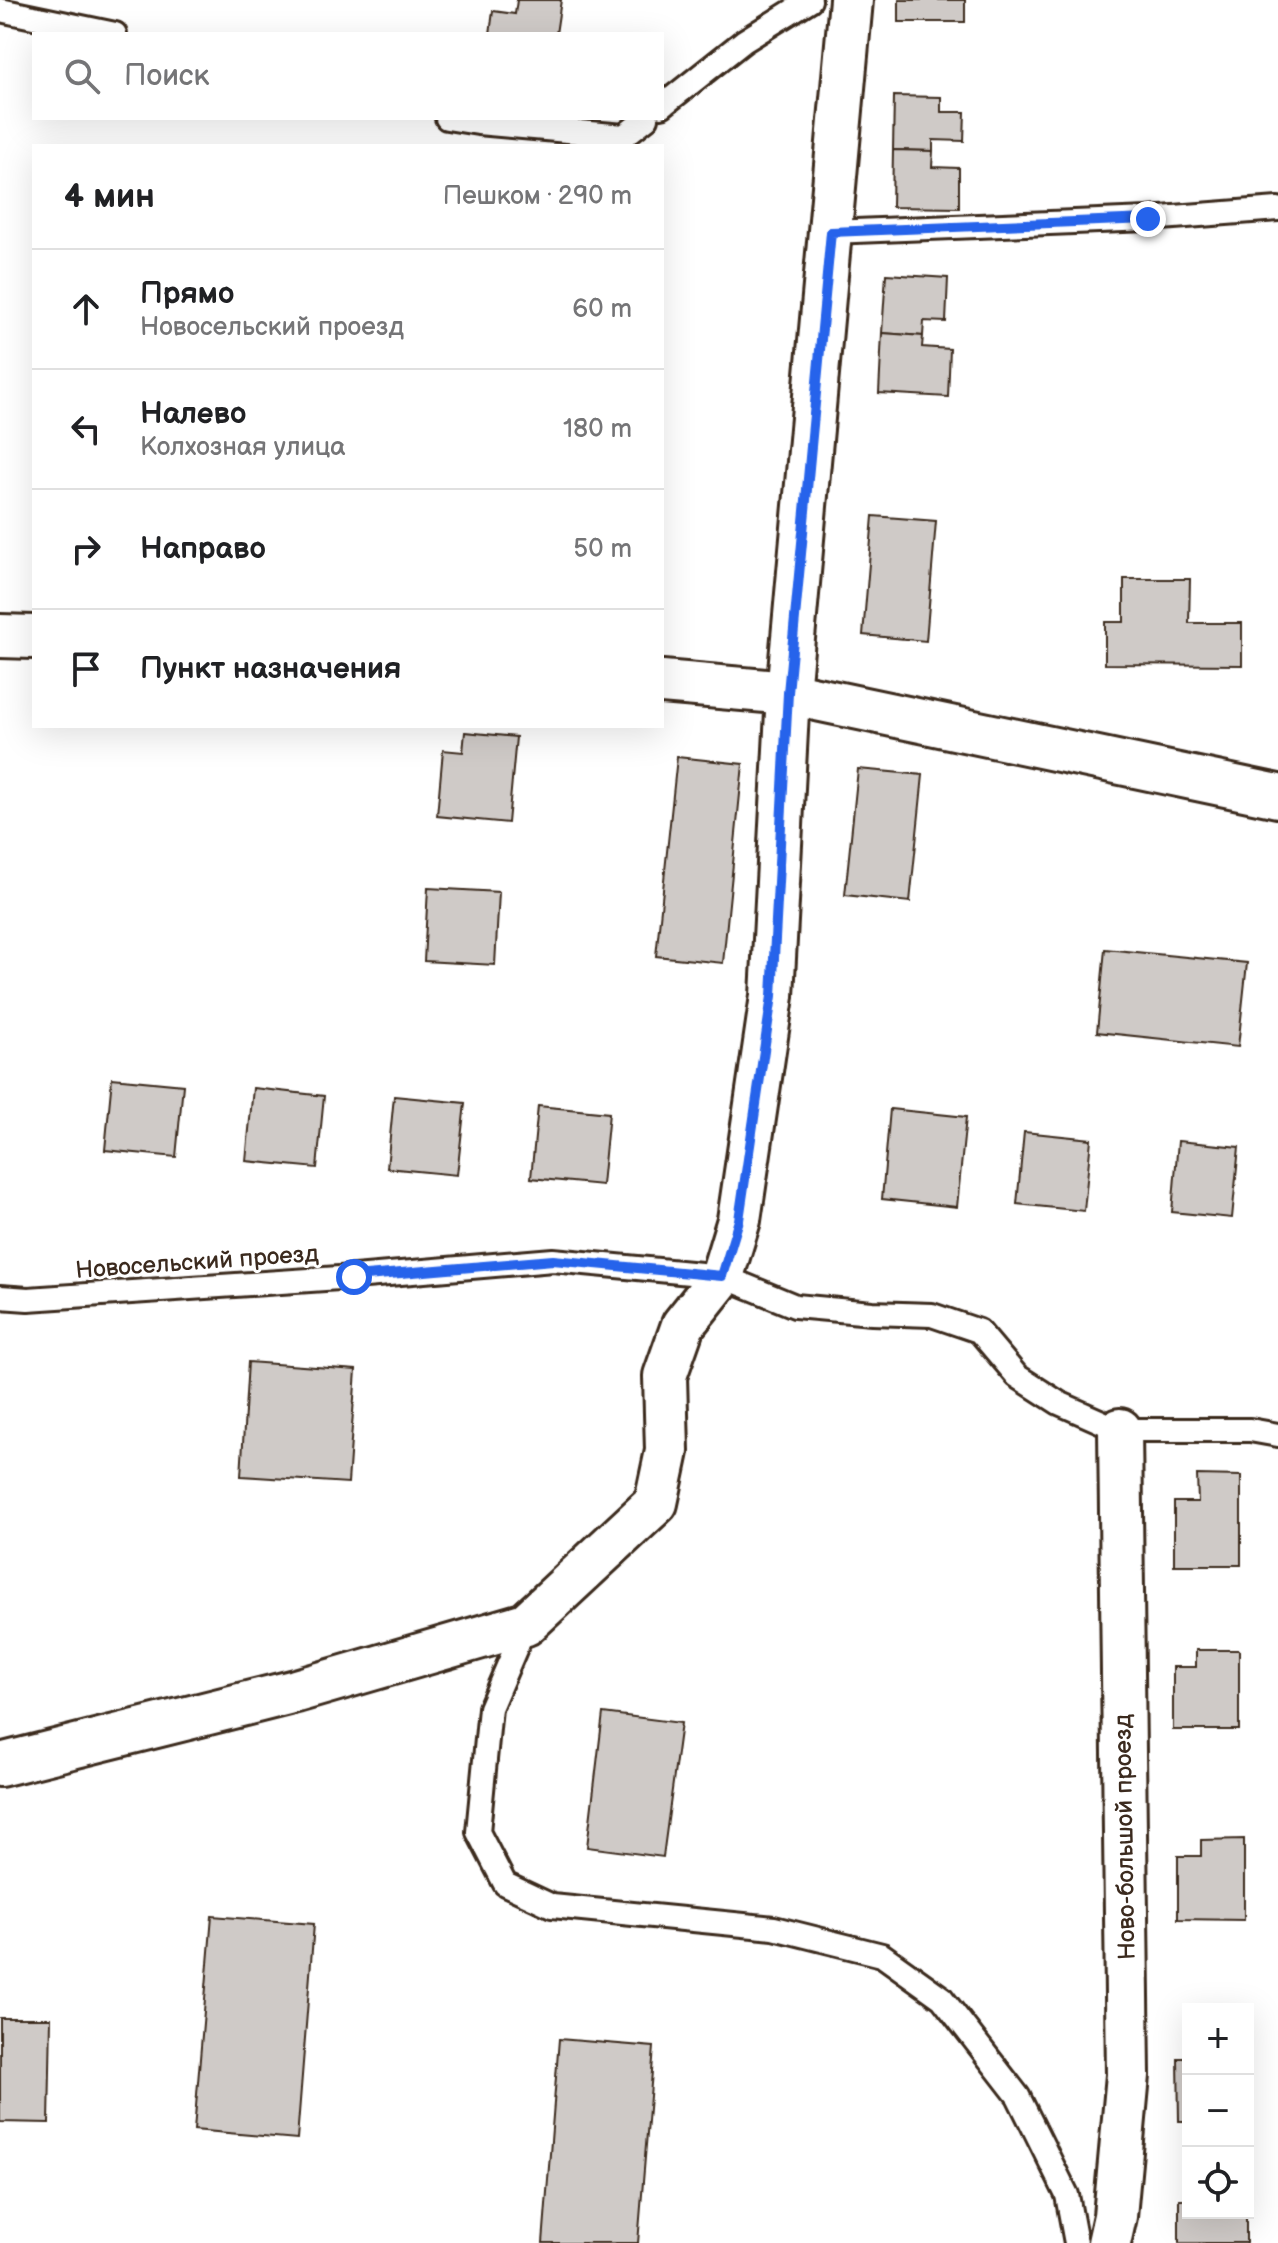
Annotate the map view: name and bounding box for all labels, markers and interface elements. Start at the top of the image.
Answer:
search box [32,32,664,120]
icon: search [60,54,104,98]
text: Поиск [124,58,210,94]
text: 4 мин [64,176,155,217]
text: Пешком · 290 m [443,181,632,212]
route end [1130,201,1166,237]
text: Прямо [140,276,234,312]
icon: ahead [64,287,108,331]
text: 60 m [572,294,632,325]
text: Новосельский проезд [140,312,404,343]
text: Налево [140,396,246,432]
icon: left [64,407,108,451]
text: 180 m [563,414,632,445]
text: Колхозная улица [140,432,346,463]
icon: right [64,527,108,571]
text: Направо [140,531,266,567]
text: 50 m [573,534,632,565]
icon: arrive [64,647,108,691]
text: Пункт назначения [140,651,401,687]
street label: Новосельский проезд [74,1239,320,1285]
route start [336,1259,372,1295]
street label: Ново-большой проезд [1108,1713,1142,1960]
map controls [1182,2003,1254,2219]
button: + [1182,2003,1254,2075]
button: − [1182,2075,1254,2147]
button: locate [1182,2147,1254,2219]

